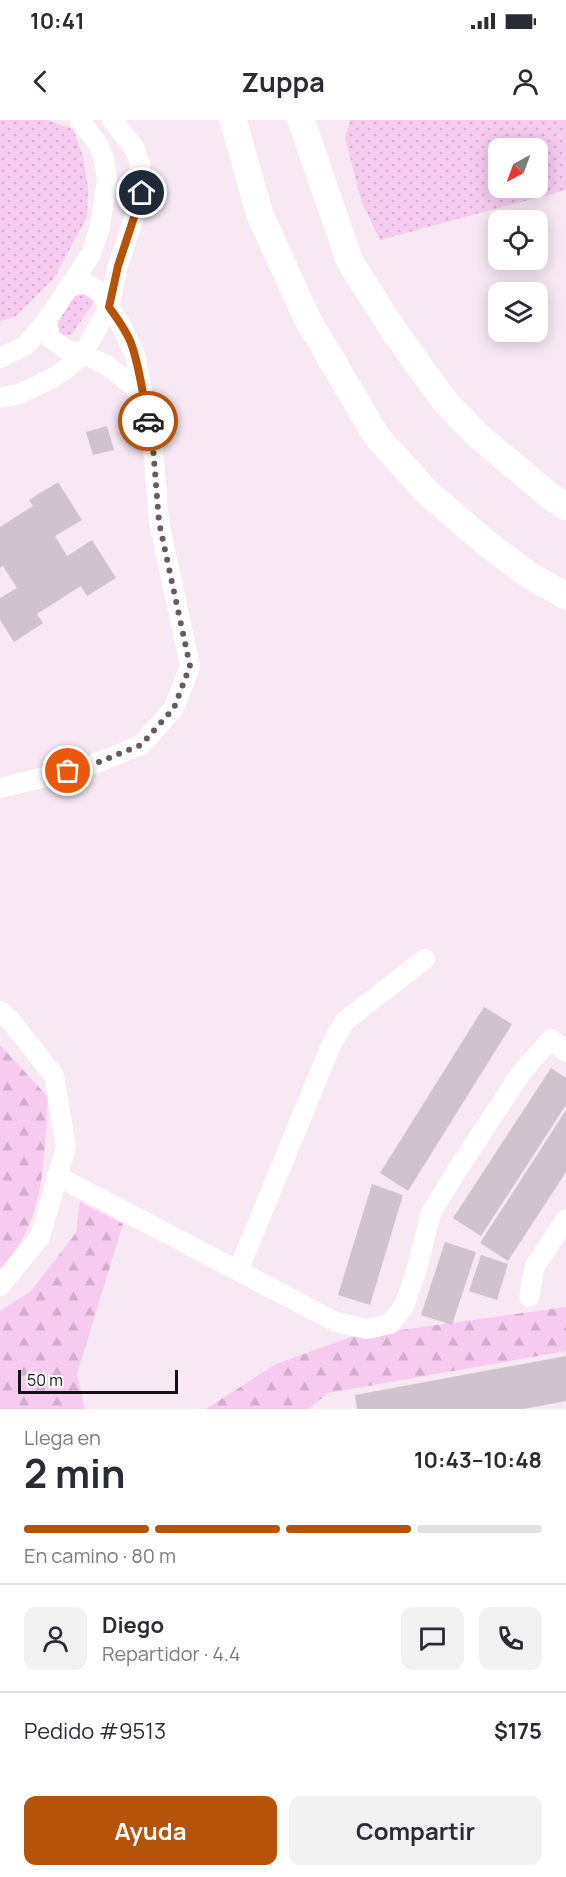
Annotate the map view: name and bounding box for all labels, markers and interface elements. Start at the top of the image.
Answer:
text: 10:41 [30,6,85,36]
text: Zuppa [241,63,325,100]
icon: back [24,65,57,98]
icon: person [509,65,542,98]
north arrow [488,138,548,198]
map controls [488,138,548,342]
pin [116,167,167,218]
icon: home [125,176,158,209]
button: locate [488,210,548,270]
button: layers [488,282,548,342]
courier [118,391,178,451]
icon: car [132,405,165,438]
pin [42,745,93,796]
icon: bag [51,754,84,787]
scale bar [18,1367,178,1394]
text: 50 m [27,1369,63,1391]
text: Llega en [24,1424,101,1451]
text: 10:43–10:48 [414,1445,542,1475]
text: 2 min [24,1446,125,1500]
text: En camino · 80 m [24,1542,176,1569]
button: person [24,1607,87,1670]
button: chat [401,1607,464,1670]
button: phone [479,1607,542,1670]
text: Diego [102,1610,164,1640]
text: Repartidor · 4.4 [102,1640,241,1667]
text: Pedido #9513 [24,1716,166,1746]
text: $175 [494,1716,542,1746]
button: Ayuda [24,1796,277,1865]
button: Compartir [289,1796,542,1865]

